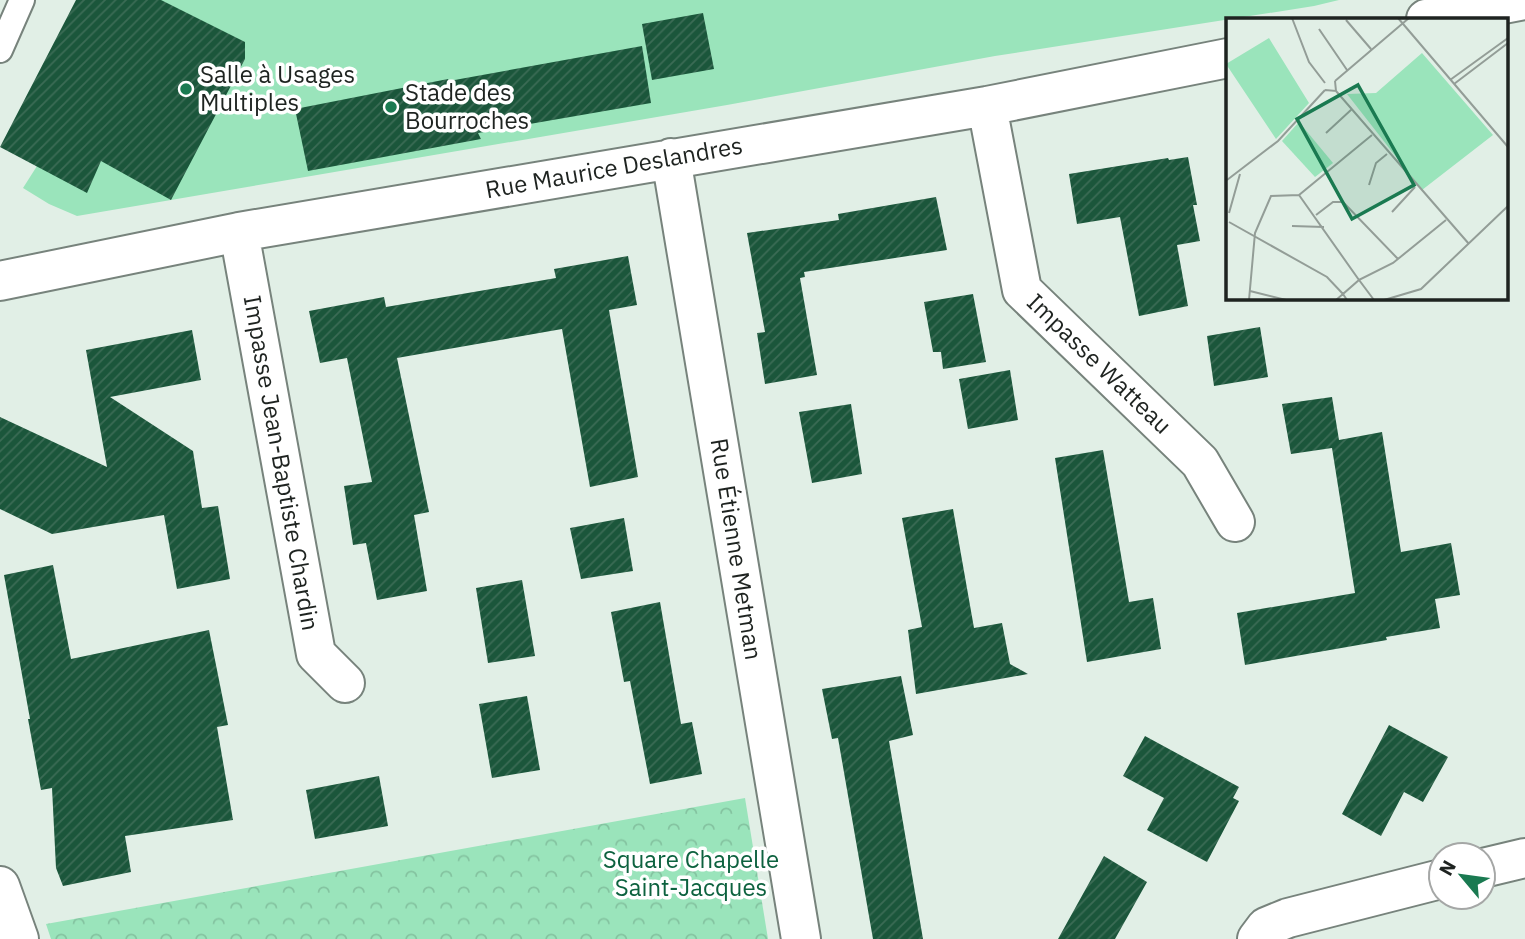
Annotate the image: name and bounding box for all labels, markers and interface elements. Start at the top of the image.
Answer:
inset map [1226,18,1508,299]
place label: Salle à Usages Multiples [200,58,355,118]
place label: Stade des Bourroches [405,76,529,136]
marker: Salle à Usages Multiples [178,81,194,97]
marker: Stade des Bourroches [383,99,399,115]
street label: Rue Maurice Deslandres [483,129,745,205]
street label: Impasse Watteau [1020,286,1179,441]
street label: Impasse Jean-Baptiste Chardin [237,293,327,633]
street label: Rue Étienne Metman [704,436,770,662]
north arrow [1427,841,1497,911]
park label: Square Chapelle Saint-Jacques [603,843,779,903]
text: N [1433,856,1461,880]

